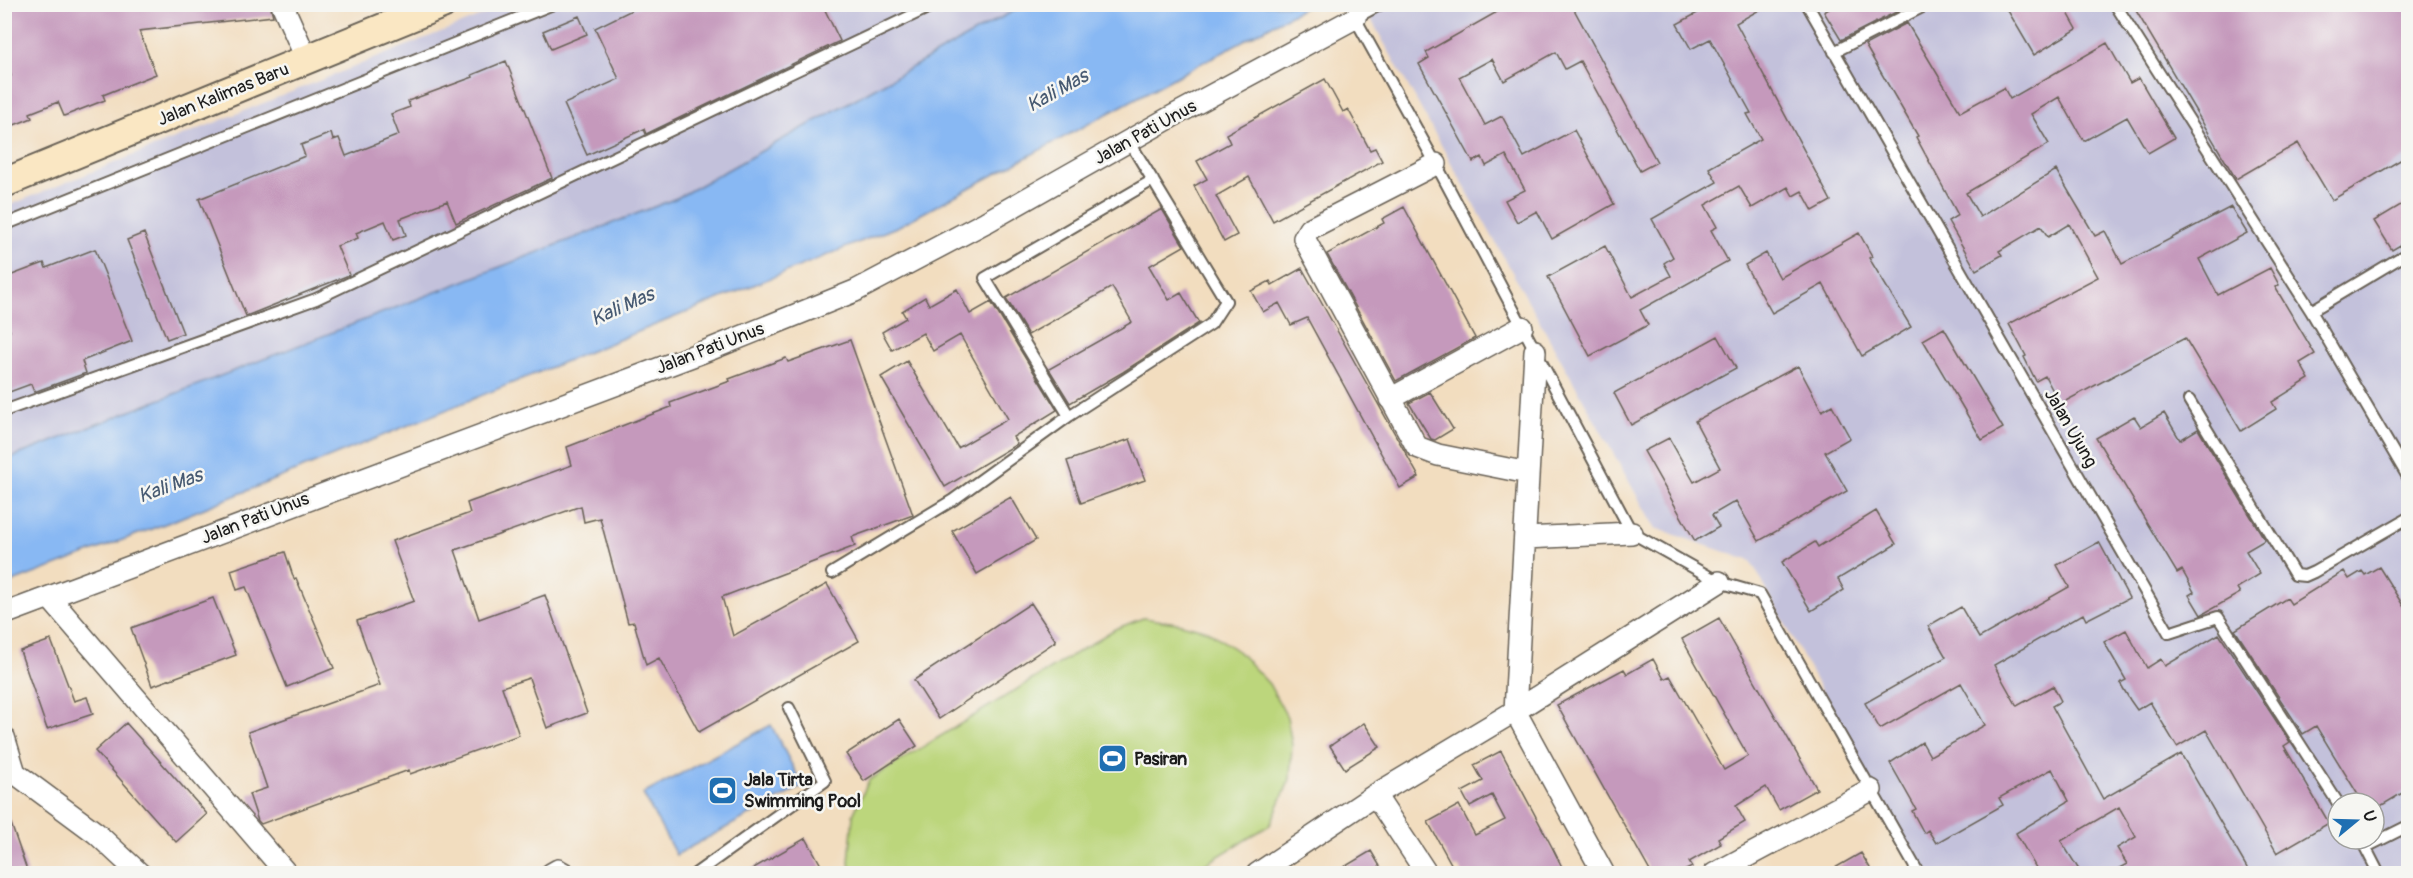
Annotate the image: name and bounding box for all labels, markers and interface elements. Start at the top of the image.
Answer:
street label: Jalan Kalimas Baru [154,58,292,131]
water label: Kali Mas [1022,62,1094,118]
street label: Jalan Pati Unus [1090,95,1201,170]
water label: Kali Mas [587,281,660,331]
street label: Jalan Pati Unus [653,317,767,380]
street label: Jalan Ujung [2039,385,2102,472]
water label: Kali Mas [135,462,208,509]
street label: Jalan Pati Unus [198,487,312,550]
sports icon: Pasiran [1097,743,1129,775]
place label: Pasiran [1134,748,1187,771]
place label: Jala Tirta Swimming Pool [744,769,861,813]
sports icon: Jala Tirta Swimming Pool [707,774,739,806]
north arrow [2326,791,2386,851]
text: U [2358,808,2381,825]

